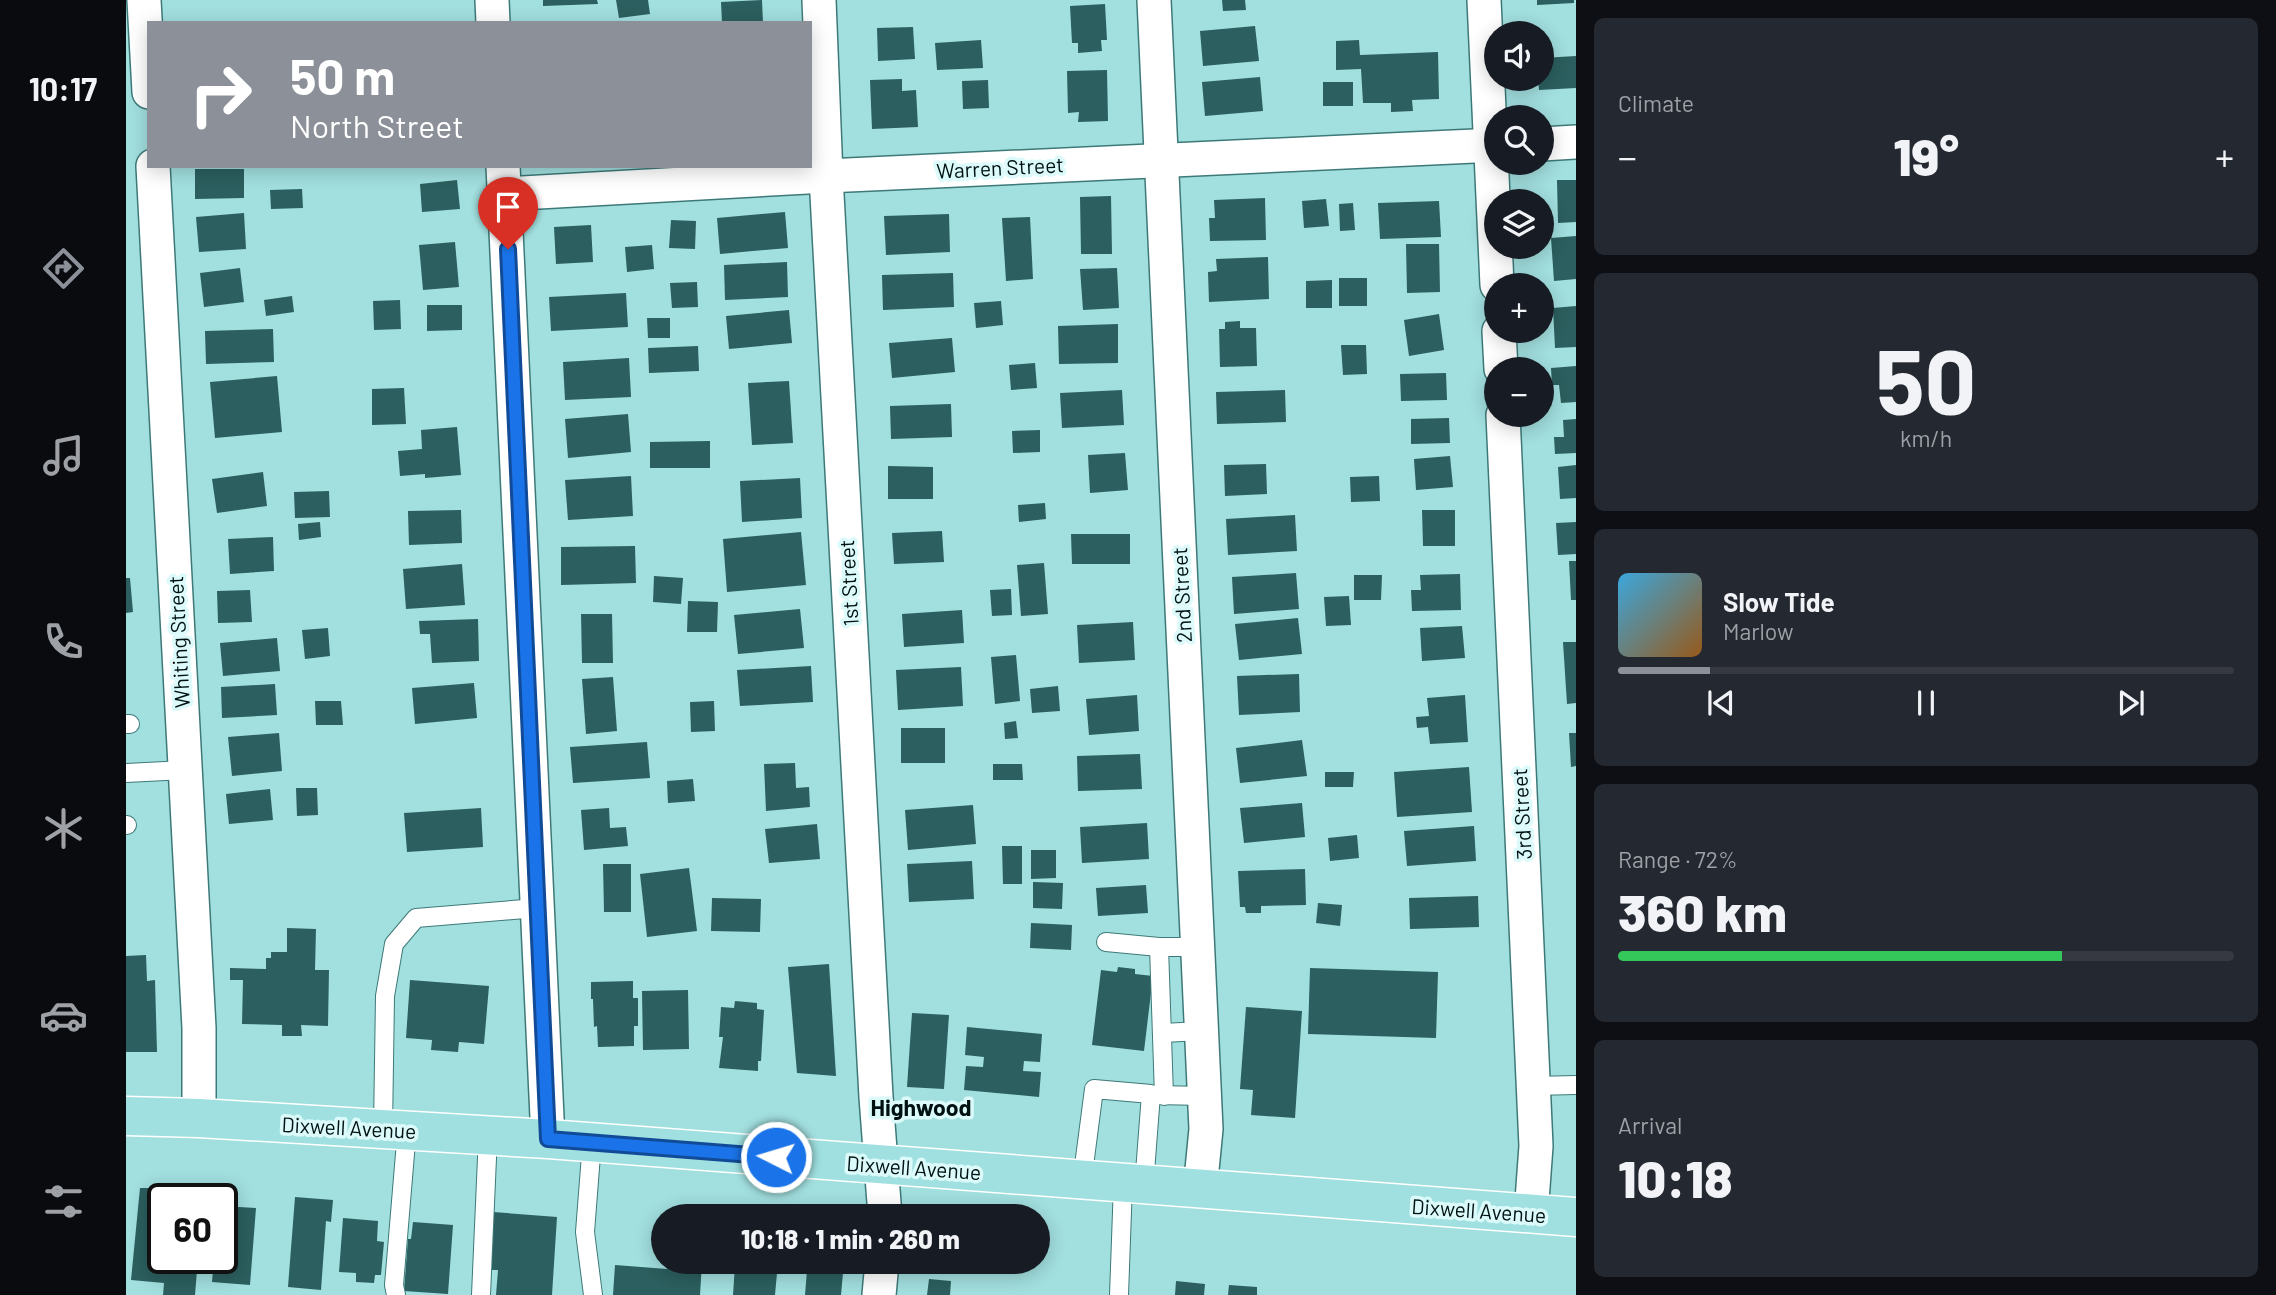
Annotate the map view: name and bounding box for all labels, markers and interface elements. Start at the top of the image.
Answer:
map controls [1484,21,1554,427]
button: sound [1484,21,1554,91]
text: 50 m [290,46,395,105]
icon: right [175,49,266,140]
text: 10:17 [29,69,97,107]
text: Climate [1618,89,1694,117]
button: search [1484,105,1554,175]
text: North Street [290,106,464,144]
text: 19° [1893,124,1959,186]
text: − [1618,133,1637,179]
text: + [2215,133,2234,179]
street label: Warren Street [936,151,1064,183]
pin [478,177,538,249]
icon: arrive [489,188,527,226]
button: layers [1484,189,1554,259]
icon: directions [39,244,88,293]
button: + [1484,273,1554,343]
text: 50 [1876,324,1976,433]
button: − [1484,357,1554,427]
text: km/h [1900,424,1952,452]
icon: music [39,431,88,480]
street label: 1st Street [833,539,863,627]
street label: 2nd Street [1166,547,1196,643]
street label: Whiting Street [162,575,194,709]
text: Slow Tide [1723,586,1835,617]
icon: phone [39,617,88,666]
text: Marlow [1723,617,1794,645]
icon: previous [1702,684,1740,722]
icon: pause [1907,684,1945,722]
icon: next [2112,684,2150,722]
street label: 3rd Street [1506,768,1536,860]
icon: climate [39,804,88,853]
text: Range · 72% [1618,845,1738,873]
text: 360 km [1618,880,1787,942]
icon: car [39,991,88,1040]
district label: Highwood [870,1093,972,1121]
street label: Dixwell Avenue [281,1111,417,1143]
text: Arrival [1618,1111,1682,1139]
position arrow [739,1120,813,1194]
text: 10:18 [1618,1146,1733,1208]
street label: Dixwell Avenue [846,1150,982,1184]
icon: filters [39,1177,88,1226]
speed limit sign: 60 [147,1183,238,1274]
street label: Dixwell Avenue [1411,1193,1547,1227]
text: 10:18 · 1 min · 260 m [741,1223,960,1254]

